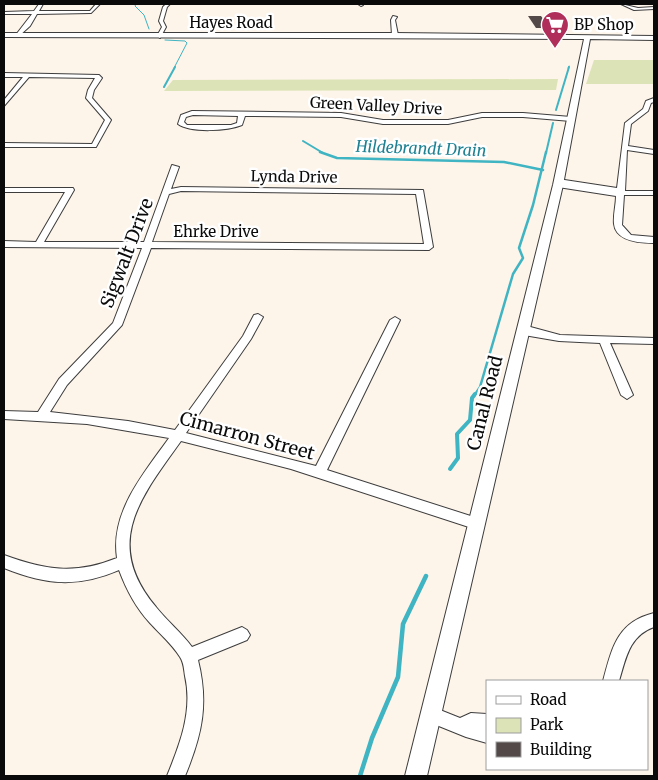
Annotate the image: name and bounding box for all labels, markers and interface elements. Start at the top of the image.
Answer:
supermarket icon: BP Shop [540,10,570,49]
street label: Hayes Road [189,13,273,32]
place label: BP Shop [574,15,634,34]
street label: Green Valley Drive [310,93,443,118]
water label: Hildebrandt Drain [354,136,487,160]
street label: Lynda Drive [250,166,338,187]
street label: Sigwalt Drive [95,195,158,311]
street label: Ehrke Drive [173,222,259,241]
street label: Canal Road [462,353,507,453]
street label: Cimarron Street [177,406,317,465]
legend [486,680,648,770]
text: Road [530,690,566,709]
text: Park [530,715,564,734]
text: Building [530,740,592,759]

